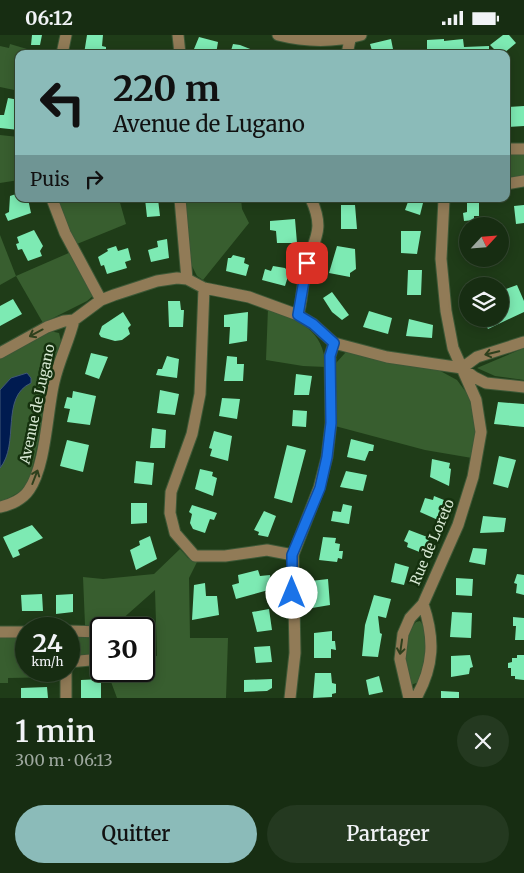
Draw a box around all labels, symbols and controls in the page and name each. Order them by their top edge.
text: 06:12 [25,6,73,30]
text: 220 m [113,67,220,111]
icon: left [30,70,95,135]
text: Avenue de Lugano [113,110,305,138]
icon: right [80,165,108,193]
text: Puis [30,167,70,191]
north arrow [459,217,509,267]
map controls [459,217,509,327]
pin [286,242,328,284]
icon: arrive [293,249,321,277]
button: layers [459,277,509,327]
one-way arrow [29,328,43,338]
street label: Avenue de Lugano [15,342,58,467]
one-way arrow [485,349,501,358]
one-way arrow [31,470,40,485]
street label: Rue de Loreto [406,496,458,588]
position arrow [265,566,317,618]
speed limit sign: 30 [90,617,155,682]
text: 24 [32,627,63,659]
one-way arrow [396,638,406,654]
text: km/h [32,654,63,669]
text: 1 min [15,712,96,750]
button: close [457,715,509,767]
text: 300 m · 06:13 [15,750,113,770]
button: Quitter [15,805,257,863]
button: Partager [267,805,509,863]

